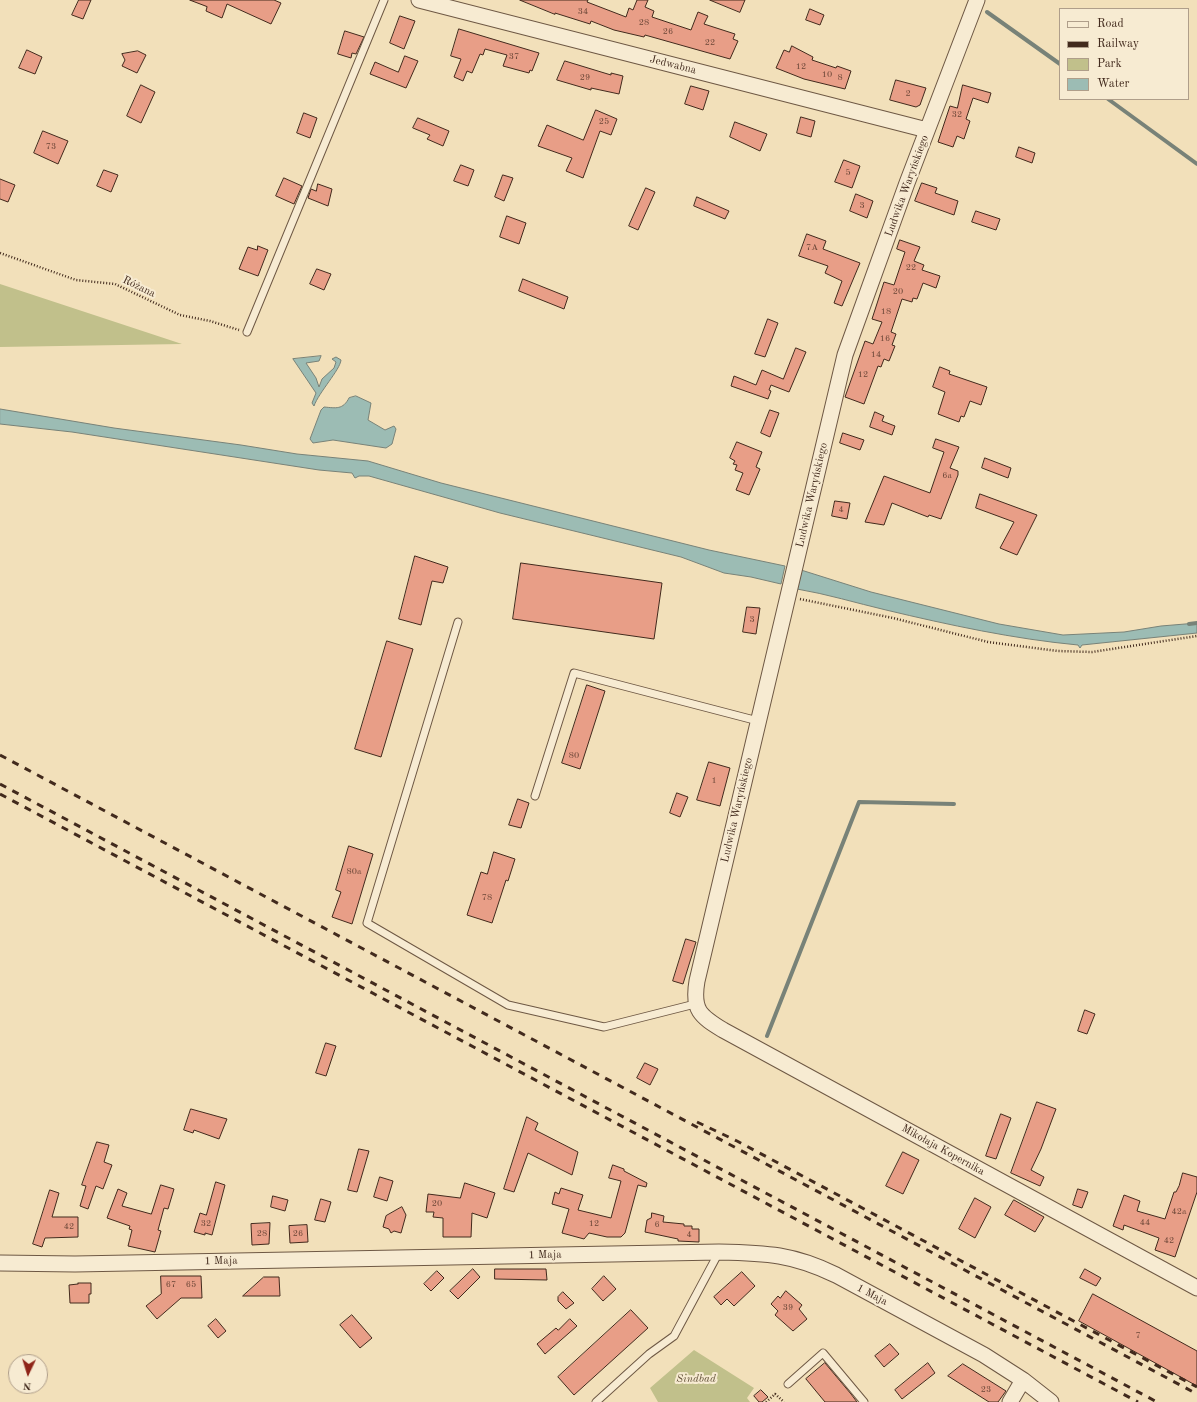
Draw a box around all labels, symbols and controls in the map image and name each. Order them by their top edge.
house number: 34 [578,7,588,17]
legend [1059,8,1189,100]
house number: 28 [639,18,649,28]
text: Road [1097,18,1124,30]
house number: 26 [663,27,673,37]
house number: 22 [705,38,715,48]
text: Railway [1097,38,1139,50]
house number: 37 [509,52,519,62]
street label: Jedwabna [648,53,698,77]
text: Park [1097,58,1122,70]
house number: 12 [796,62,806,72]
house number: 10 [822,70,832,80]
house number: 29 [580,73,590,83]
house number: 8 [837,73,843,83]
text: Water [1097,78,1129,90]
house number: 2 [905,89,911,99]
house number: 32 [952,110,962,120]
house number: 25 [599,117,609,127]
street label: Ludwika Waryńskiego [882,133,932,239]
house number: 73 [46,142,56,152]
house number: 5 [845,168,851,178]
house number: 3 [859,201,865,211]
house number: 7A [806,243,818,253]
house number: 22 [906,263,916,273]
street label: Różana [120,273,158,301]
house number: 20 [893,287,903,297]
house number: 18 [881,307,891,317]
house number: 16 [880,334,890,344]
house number: 14 [871,350,881,360]
house number: 12 [858,370,868,380]
street label: Ludwika Waryńskiego [794,441,830,549]
house number: 6a [942,471,952,481]
house number: 4 [838,505,844,515]
house number: 3 [749,615,755,625]
house number: 80 [569,751,579,761]
street label: Ludwika Waryńskiego [719,756,755,864]
house number: 1 [711,776,717,786]
house number: 80a [347,867,361,877]
house number: 78 [482,893,492,903]
street label: Mikołaja Kopernika [899,1122,987,1178]
house number: 20 [432,1199,442,1209]
house number: 42a [1172,1207,1186,1217]
house number: 44 [1140,1218,1150,1228]
house number: 32 [201,1219,211,1229]
house number: 12 [589,1219,599,1229]
house number: 6 [654,1220,660,1230]
house number: 42 [64,1222,74,1232]
house number: 28 [257,1229,267,1239]
house number: 26 [293,1229,303,1239]
house number: 4 [686,1230,692,1240]
house number: 42 [1164,1236,1174,1246]
street label: 1 Maja [528,1248,562,1262]
street label: 1 Maja [204,1254,238,1268]
house number: 67 [166,1280,176,1290]
house number: 65 [186,1280,196,1290]
street label: 1 Maja [854,1281,890,1309]
house number: 39 [783,1303,793,1313]
house number: 7 [1135,1331,1141,1341]
north arrow [8,1354,48,1394]
park label: Sindbad [676,1372,716,1386]
text: N [23,1380,32,1391]
house number: 23 [981,1385,991,1395]

